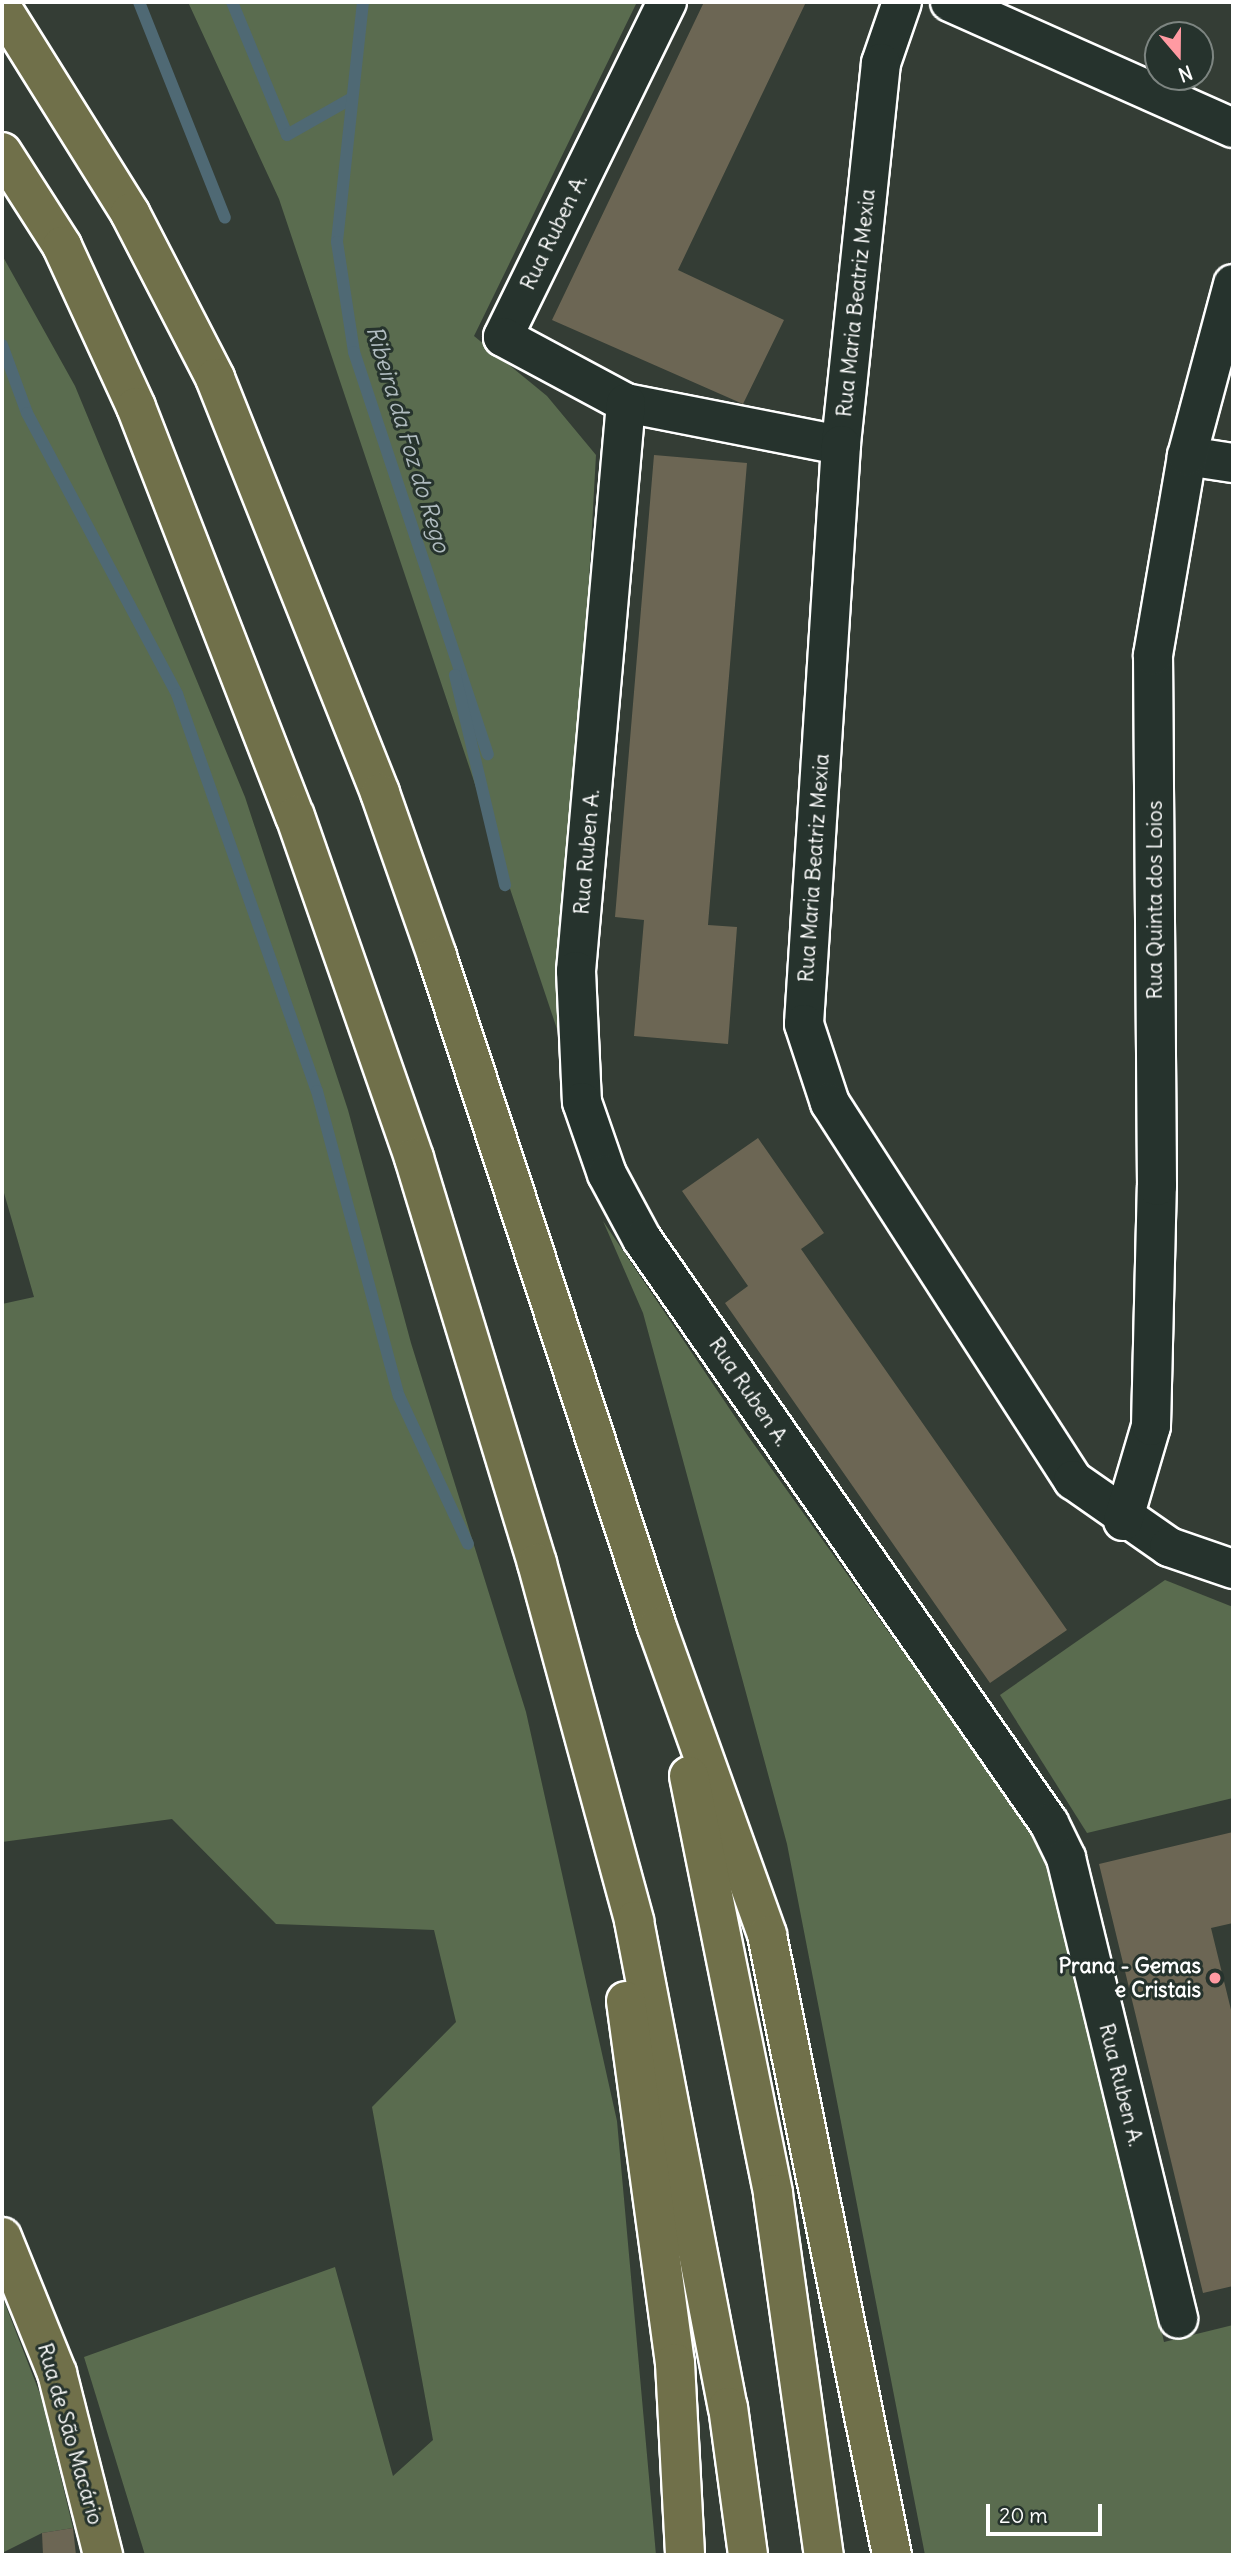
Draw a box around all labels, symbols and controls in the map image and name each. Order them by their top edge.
north arrow [1144,21,1214,91]
text: N [1175,60,1196,87]
street label: Rua Ruben A. [515,170,593,294]
street label: Rua Maria Beatriz Mexia [831,188,881,418]
water label: Ribeira da Foz do Rego [360,322,456,556]
street label: Rua Maria Beatriz Mexia [793,753,835,983]
street label: Rua Ruben A. [569,788,605,916]
street label: Rua Quinta dos Loios [1142,801,1168,999]
street label: Rua Ruben A. [703,1333,795,1451]
place label: Prana - Gemas e Cristais [1058,1953,1201,2003]
marker: Prana - Gemas e Cristais [1207,1970,1223,1986]
street label: Rua Ruben A. [1094,2021,1148,2149]
street label: Rua de São Macário [32,2340,108,2528]
scale bar [990,2490,1106,2534]
text: 20 m [999,2502,1048,2529]

